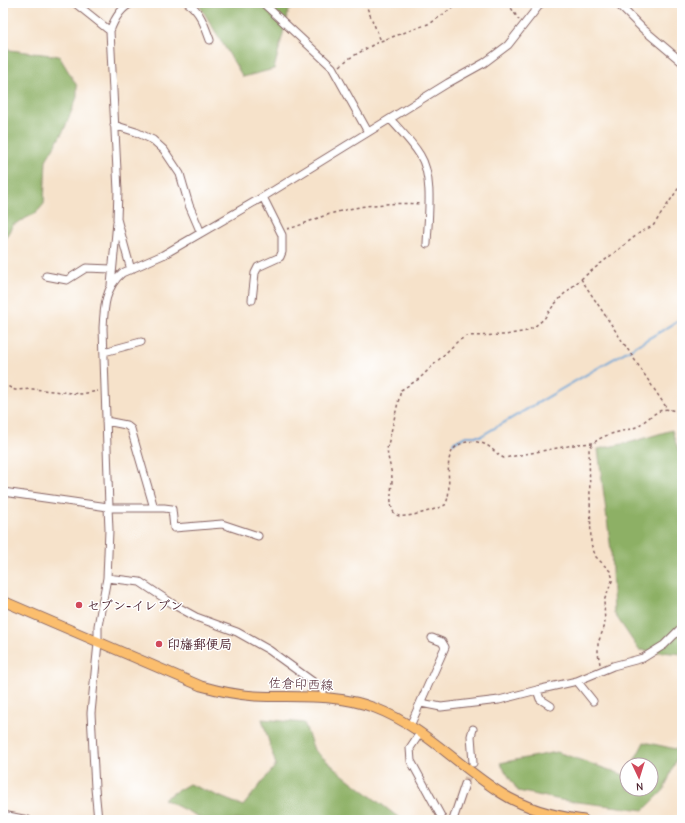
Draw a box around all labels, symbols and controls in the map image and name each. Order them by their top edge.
place label: セブン-イレブン [87,598,183,613]
marker: セブン-イレブン [74,600,84,610]
place label: 印旛郵便局 [167,637,232,652]
marker: 印旛郵便局 [154,639,164,649]
street label: 佐倉印西線 [268,675,335,693]
north arrow [619,757,659,797]
text: N [636,780,644,793]

